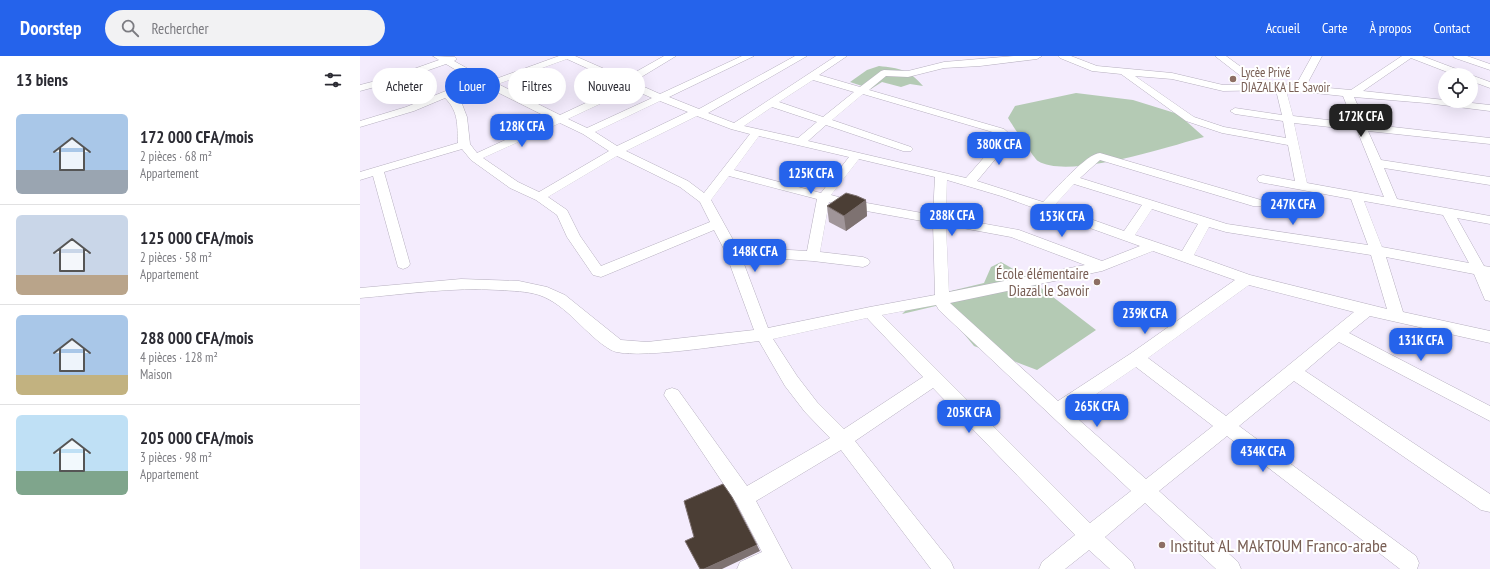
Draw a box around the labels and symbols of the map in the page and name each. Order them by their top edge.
place label: Lycèe Privé DIAZALKA LE Savoir [1241,64,1330,96]
marker: Lycèe Privé DIAZALKA LE Savoir [1228,74,1238,84]
pin: 172K CFA [1320,104,1402,138]
pin: 128K CFA [481,114,563,148]
pin: 380K CFA [958,132,1040,166]
pin: 125K CFA [770,161,852,195]
pin: 247K CFA [1252,192,1334,226]
pin: 288K CFA [911,203,993,237]
pin: 153K CFA [1021,204,1103,238]
pin: 148K CFA [714,239,796,273]
place label: École élémentaire Diazal le Savoir [996,264,1090,300]
marker: École élémentaire Diazal le Savoir [1092,277,1102,287]
pin: 239K CFA [1104,301,1186,335]
pin: 131K CFA [1380,328,1462,362]
pin: 265K CFA [1056,394,1138,428]
pin: 205K CFA [928,400,1010,434]
pin: 434K CFA [1222,439,1304,473]
place label: Institut AL MAkTOUM Franco-arabe [1170,534,1387,557]
marker: Institut AL MAkTOUM Franco-arabe [1157,540,1167,550]

